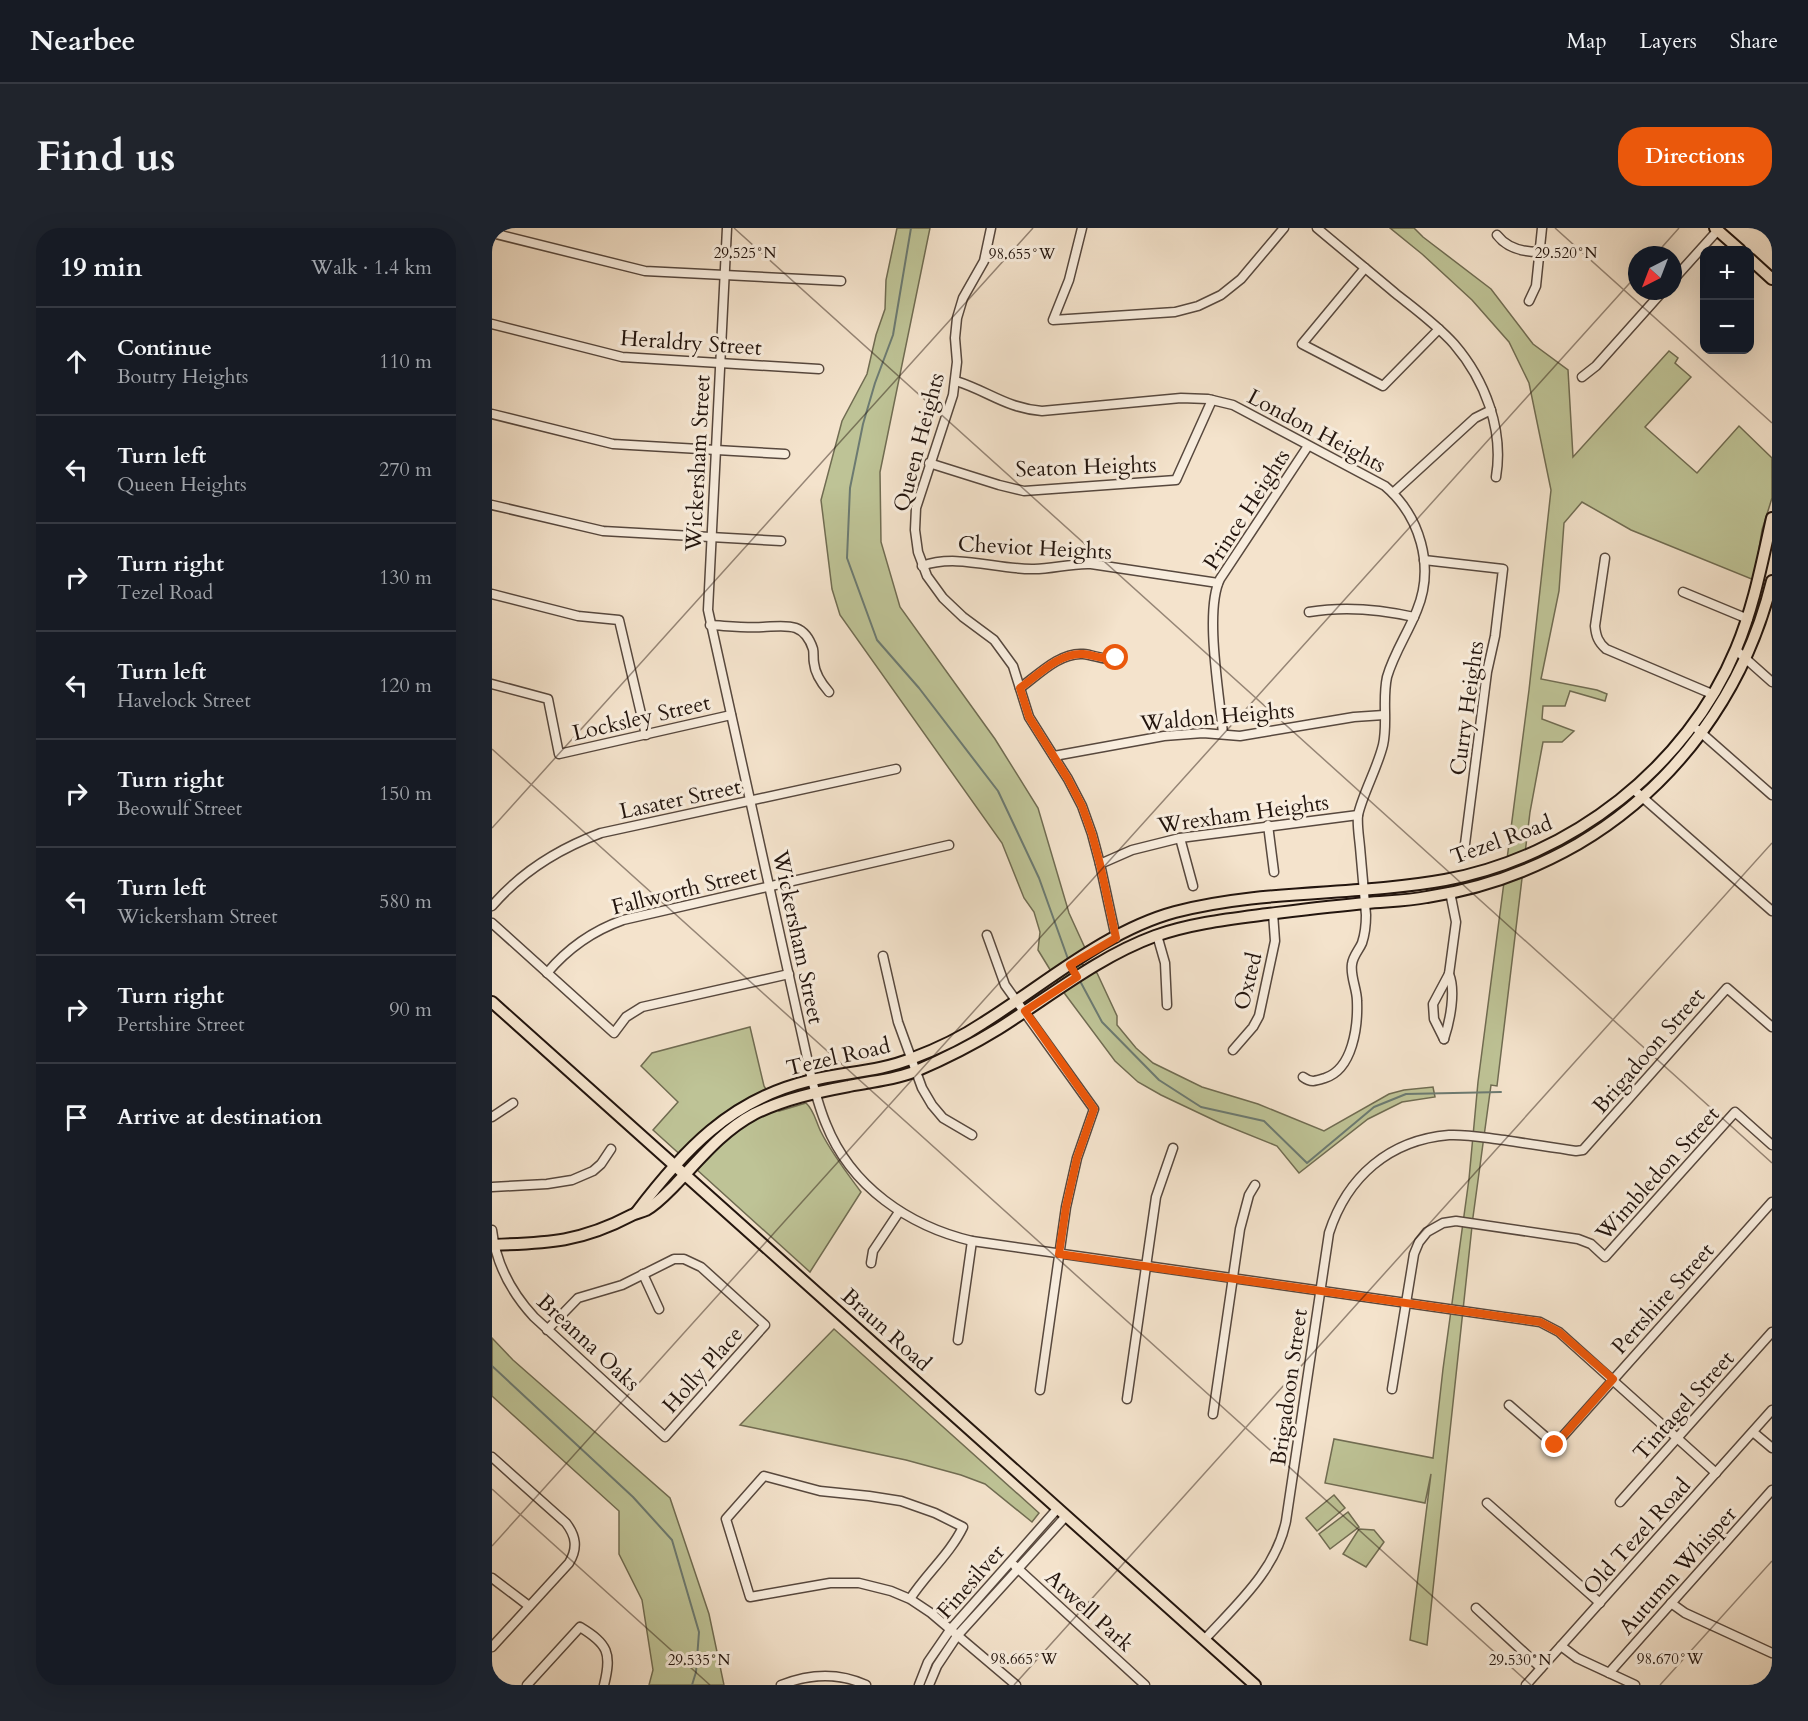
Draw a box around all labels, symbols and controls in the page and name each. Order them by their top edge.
text: Nearbee [30,22,135,60]
text: Map [1567,27,1607,56]
text: Layers [1640,27,1697,56]
text: Share [1730,27,1778,56]
button: Directions [1618,127,1772,186]
text: Find us [36,128,176,185]
text: 29.525°N [714,243,777,263]
text: 29.520°N [1535,243,1598,263]
text: 98.655°W [989,244,1056,264]
north arrow [1628,246,1682,300]
map controls [1700,246,1754,354]
button: + [1700,246,1754,300]
text: 19 min [60,250,143,285]
text: Walk · 1.4 km [311,254,432,281]
button: − [1700,300,1754,354]
street label: Heraldry Street [619,323,763,363]
text: Continue [117,333,212,363]
icon: ahead [60,345,93,378]
text: 110 m [379,348,432,375]
text: Boutry Heights [117,363,249,390]
street label: Queen Heights [886,369,952,515]
street label: Wickersham Street [678,374,718,553]
street label: London Heights [1242,382,1391,480]
text: Turn left [117,441,206,471]
street label: Prince Heights [1196,443,1297,576]
street label: Seaton Heights [1015,450,1157,484]
icon: left [60,453,93,486]
text: 270 m [379,456,432,483]
text: Queen Heights [117,471,247,498]
street label: Cheviot Heights [957,529,1113,567]
text: Turn right [117,549,224,579]
icon: right [60,561,93,594]
text: 130 m [379,564,432,591]
text: Tezel Road [117,579,213,606]
street label: Curry Heights [1443,639,1491,777]
route start [1102,644,1128,670]
text: Turn left [117,657,206,687]
icon: left [60,669,93,702]
text: 120 m [379,672,432,699]
text: Havelock Street [117,687,251,714]
street label: Locksley Street [569,688,713,748]
street label: Waldon Heights [1138,695,1295,739]
text: Turn right [117,765,224,795]
street label: Lasater Street [617,771,744,826]
icon: right [60,777,93,810]
text: 150 m [379,780,432,807]
street label: Wrexham Heights [1155,787,1331,841]
text: Beowulf Street [117,795,242,822]
street label: Tezel Road [1446,808,1556,872]
street label: Wickersham Street [765,847,831,1027]
street label: Fallworth Street [608,857,760,923]
text: Turn left [117,873,206,903]
icon: left [60,885,93,918]
text: 580 m [379,888,432,915]
text: Wickersham Street [117,903,278,930]
street label: Oxted [1226,949,1270,1013]
text: Turn right [117,981,224,1011]
street label: Brigadoon Street [1586,981,1712,1120]
icon: right [60,993,93,1026]
text: 90 m [389,996,432,1023]
text: Pertshire Street [117,1011,245,1038]
street label: Tezel Road [783,1030,893,1083]
street label: Wimbledon Street [1589,1100,1726,1248]
icon: arrive [60,1101,93,1134]
text: Arrive at destination [117,1102,322,1132]
street label: Pertshire Street [1605,1236,1721,1361]
street label: Braun Road [835,1281,938,1378]
street label: Breanna Oaks [530,1287,646,1398]
street label: Brigadoon Street [1263,1307,1315,1467]
street label: Holly Place [656,1320,750,1420]
street label: Tintagel Street [1626,1344,1741,1467]
route end [1541,1431,1567,1457]
street label: Old Tezel Road [1576,1471,1698,1602]
street label: Autumn Whisper [1612,1499,1744,1641]
street label: Finesilver [930,1537,1012,1625]
street label: Atwell Park [1039,1563,1140,1659]
text: 98.665°W [991,1649,1058,1669]
text: 98.670°W [1637,1649,1704,1669]
text: 29.535°N [668,1650,731,1670]
text: 29.530°N [1489,1650,1552,1670]

